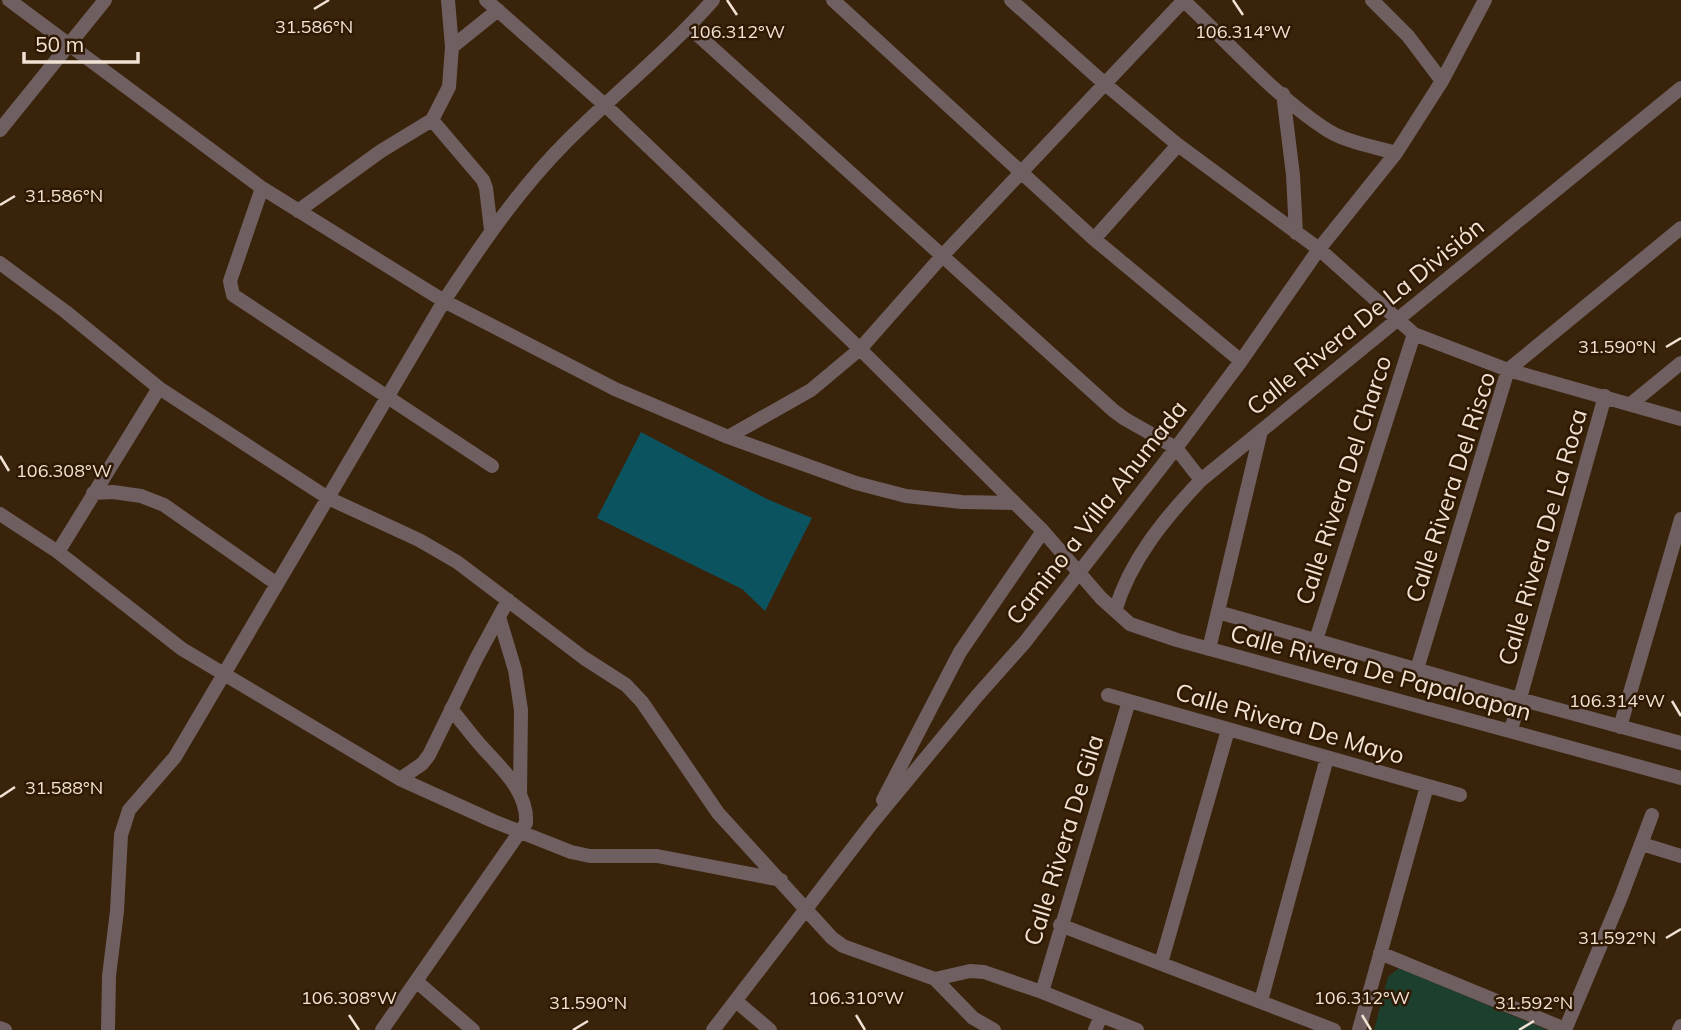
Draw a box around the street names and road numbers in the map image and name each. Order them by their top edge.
street label: Calle Rivera De La División [1240,211,1490,421]
street label: Calle Rivera Del Charco [1289,352,1397,608]
street label: Calle Rivera Del Risco [1399,368,1501,606]
street label: Camino a Villa Ahumada [999,394,1193,630]
street label: Calle Rivera De La Roca [1491,405,1593,669]
street label: Calle Rivera De Papaloapan [1227,617,1535,727]
street label: Calle Rivera De Mayo [1172,676,1408,770]
street label: Calle Rivera De Gila [1017,731,1109,949]

